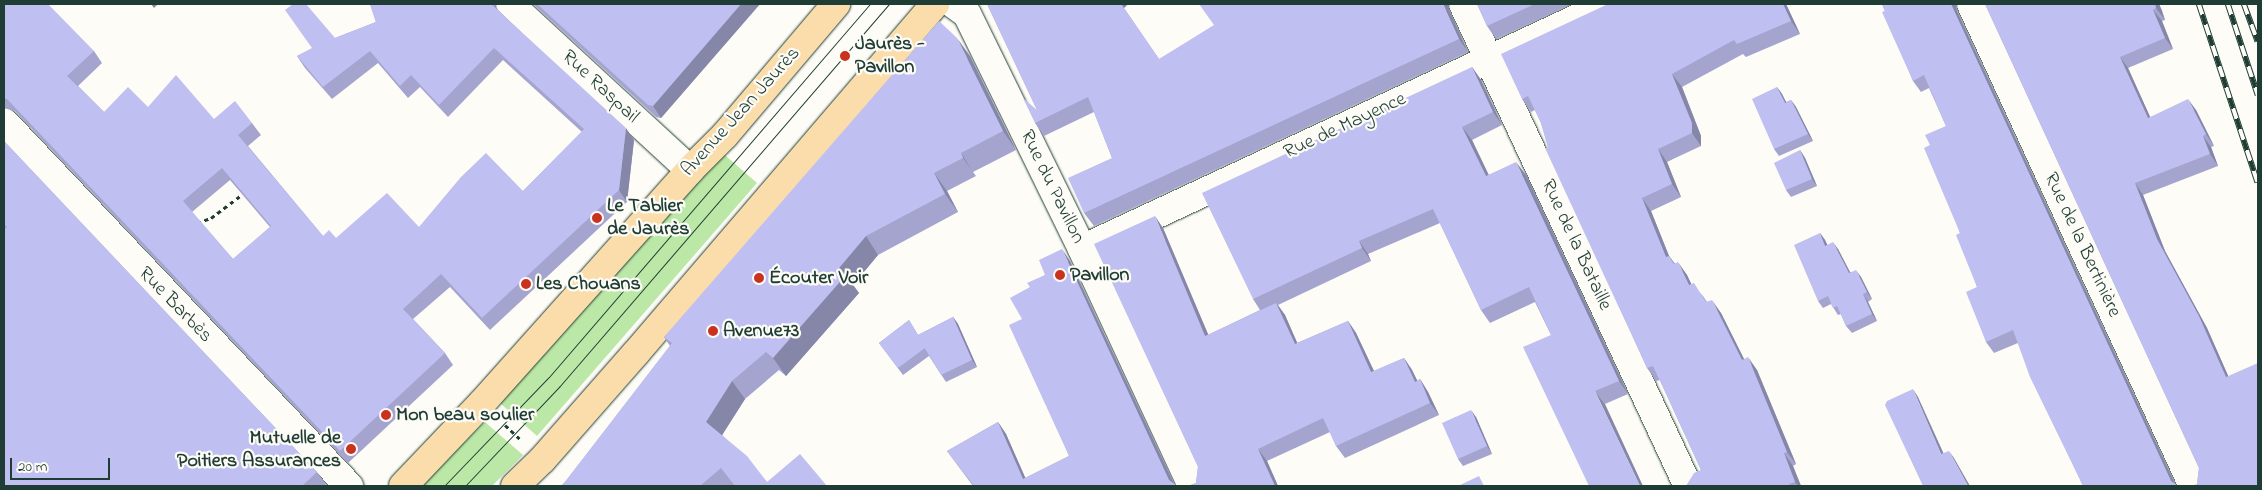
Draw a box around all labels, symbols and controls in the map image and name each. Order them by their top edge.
place label: Jaurès - Pavillon [855,32,925,79]
street label: Avenue Jean Jaurès [676,42,806,182]
street label: Rue Raspail [556,45,644,129]
marker: Jaurès - Pavillon [839,50,851,62]
street label: Rue de Mayence [1280,87,1410,165]
street label: Rue du Pavillon [1014,126,1090,248]
street label: Rue de la Bertinière [2038,169,2126,321]
street label: Rue de la Bataille [1535,176,1617,314]
place label: Le Tablier de Jaurès [607,195,689,242]
marker: Le Tablier de Jaurès [591,212,603,224]
street label: Rue Barbès [133,262,217,348]
place label: Pavillon [1070,263,1129,287]
place label: Écouter Voir [769,266,868,290]
marker: Pavillon [1054,269,1066,281]
place label: Les Chouans [536,272,641,296]
marker: Écouter Voir [753,272,765,284]
marker: Les Chouans [520,278,532,290]
place label: Avenue73 [723,319,799,343]
marker: Avenue73 [707,325,719,337]
place label: Mon beau soulier [396,403,534,427]
marker: Mon beau soulier [380,409,392,421]
place label: Mutuelle de Poitiers Assurances [177,426,341,473]
marker: Mutuelle de Poitiers Assurances [345,443,357,455]
scale bar [12,448,112,480]
text: 20 m [18,456,47,478]

